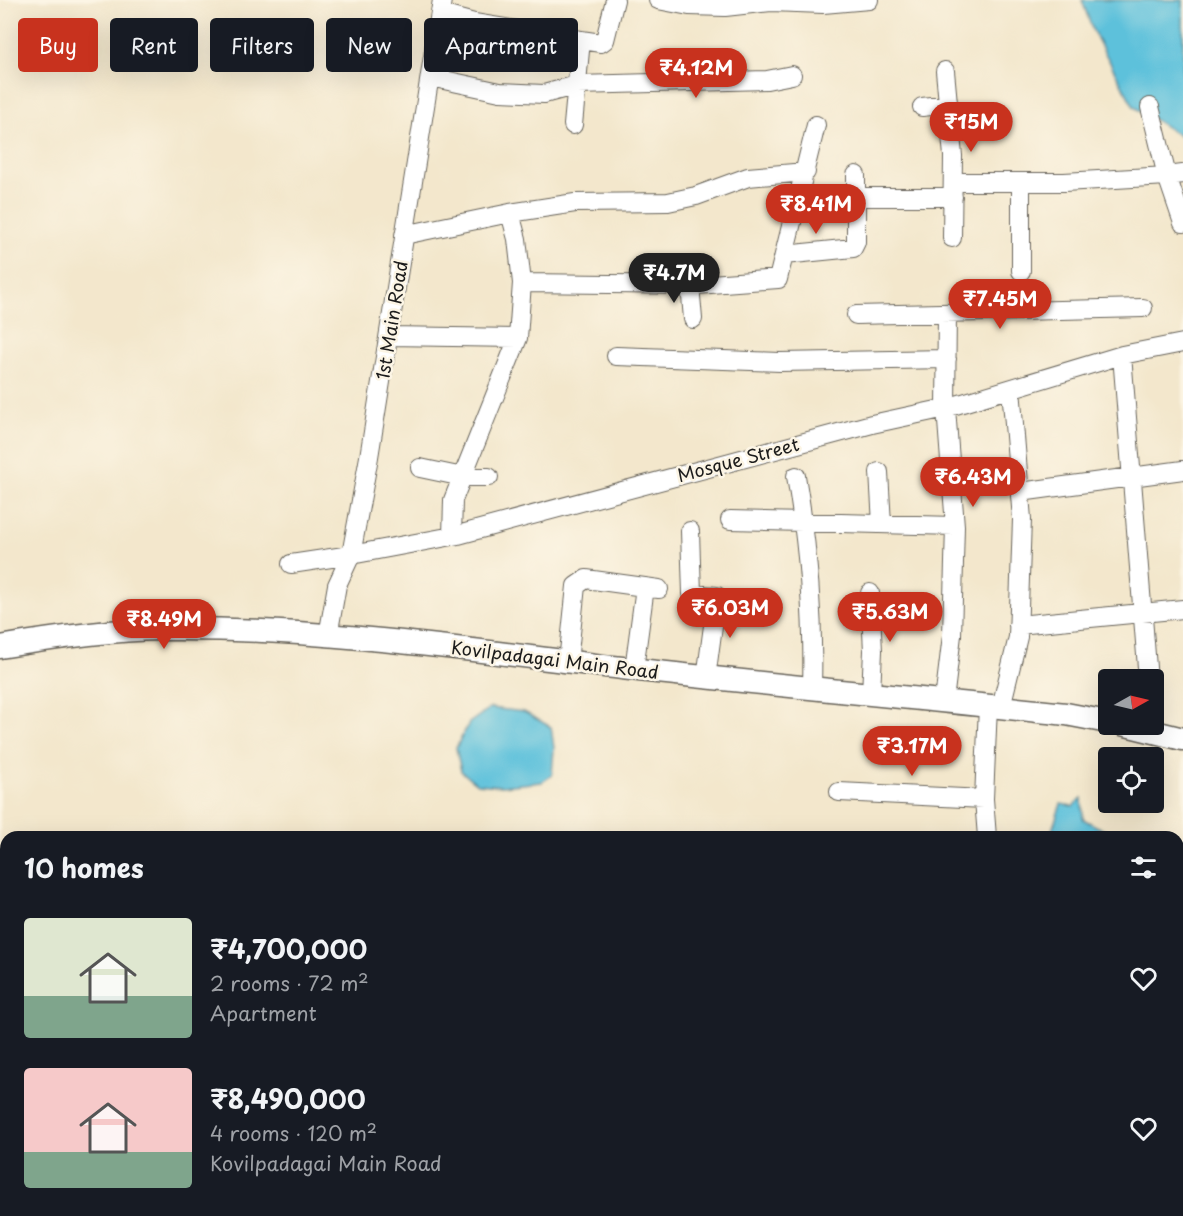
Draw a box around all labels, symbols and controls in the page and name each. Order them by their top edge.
chip: Buy [18,18,98,72]
chip: Rent [110,18,198,72]
chip: Filters [210,18,314,72]
chip: New [326,18,412,72]
chip: Apartment [424,18,578,72]
pin: ₹4.12M [647,48,745,99]
text: ₹4.12M [659,52,733,82]
pin: ₹15M [935,102,1007,153]
text: ₹15M [944,106,998,136]
pin: ₹8.41M [767,184,865,235]
text: ₹8.41M [780,188,852,218]
pin: ₹4.7M [632,253,716,304]
text: ₹4.7M [643,257,705,287]
street label: 1st Main Road [368,259,414,381]
pin: ₹7.45M [951,279,1049,330]
text: ₹7.45M [962,283,1038,313]
street label: Mosque Street [674,430,802,488]
pin: ₹6.43M [924,457,1022,508]
text: ₹6.43M [934,461,1012,491]
pin: ₹6.03M [681,588,779,639]
text: ₹6.03M [691,592,769,622]
pin: ₹5.63M [841,592,939,643]
text: ₹5.63M [852,596,928,626]
pin: ₹8.49M [115,599,213,650]
text: ₹8.49M [126,603,202,633]
street label: Kovilpadagai Main Road [450,633,660,685]
north arrow [1098,669,1164,735]
map controls [1098,669,1164,813]
pin: ₹3.17M [863,726,961,777]
text: ₹3.17M [877,730,947,760]
button: locate [1098,747,1164,813]
text: 10 homes [24,848,144,887]
icon: filters [1127,851,1160,884]
text: ₹4,700,000 [210,929,367,968]
icon: home [72,942,144,1014]
icon: heart [1127,962,1160,995]
text: 2 rooms · 72 m² [210,968,369,998]
text: Apartment [210,998,317,1028]
text: ₹8,490,000 [210,1079,366,1118]
icon: home [72,1092,144,1164]
icon: heart [1127,1112,1160,1145]
text: 4 rooms · 120 m² [210,1118,377,1148]
text: Kovilpadagai Main Road [210,1148,442,1178]

